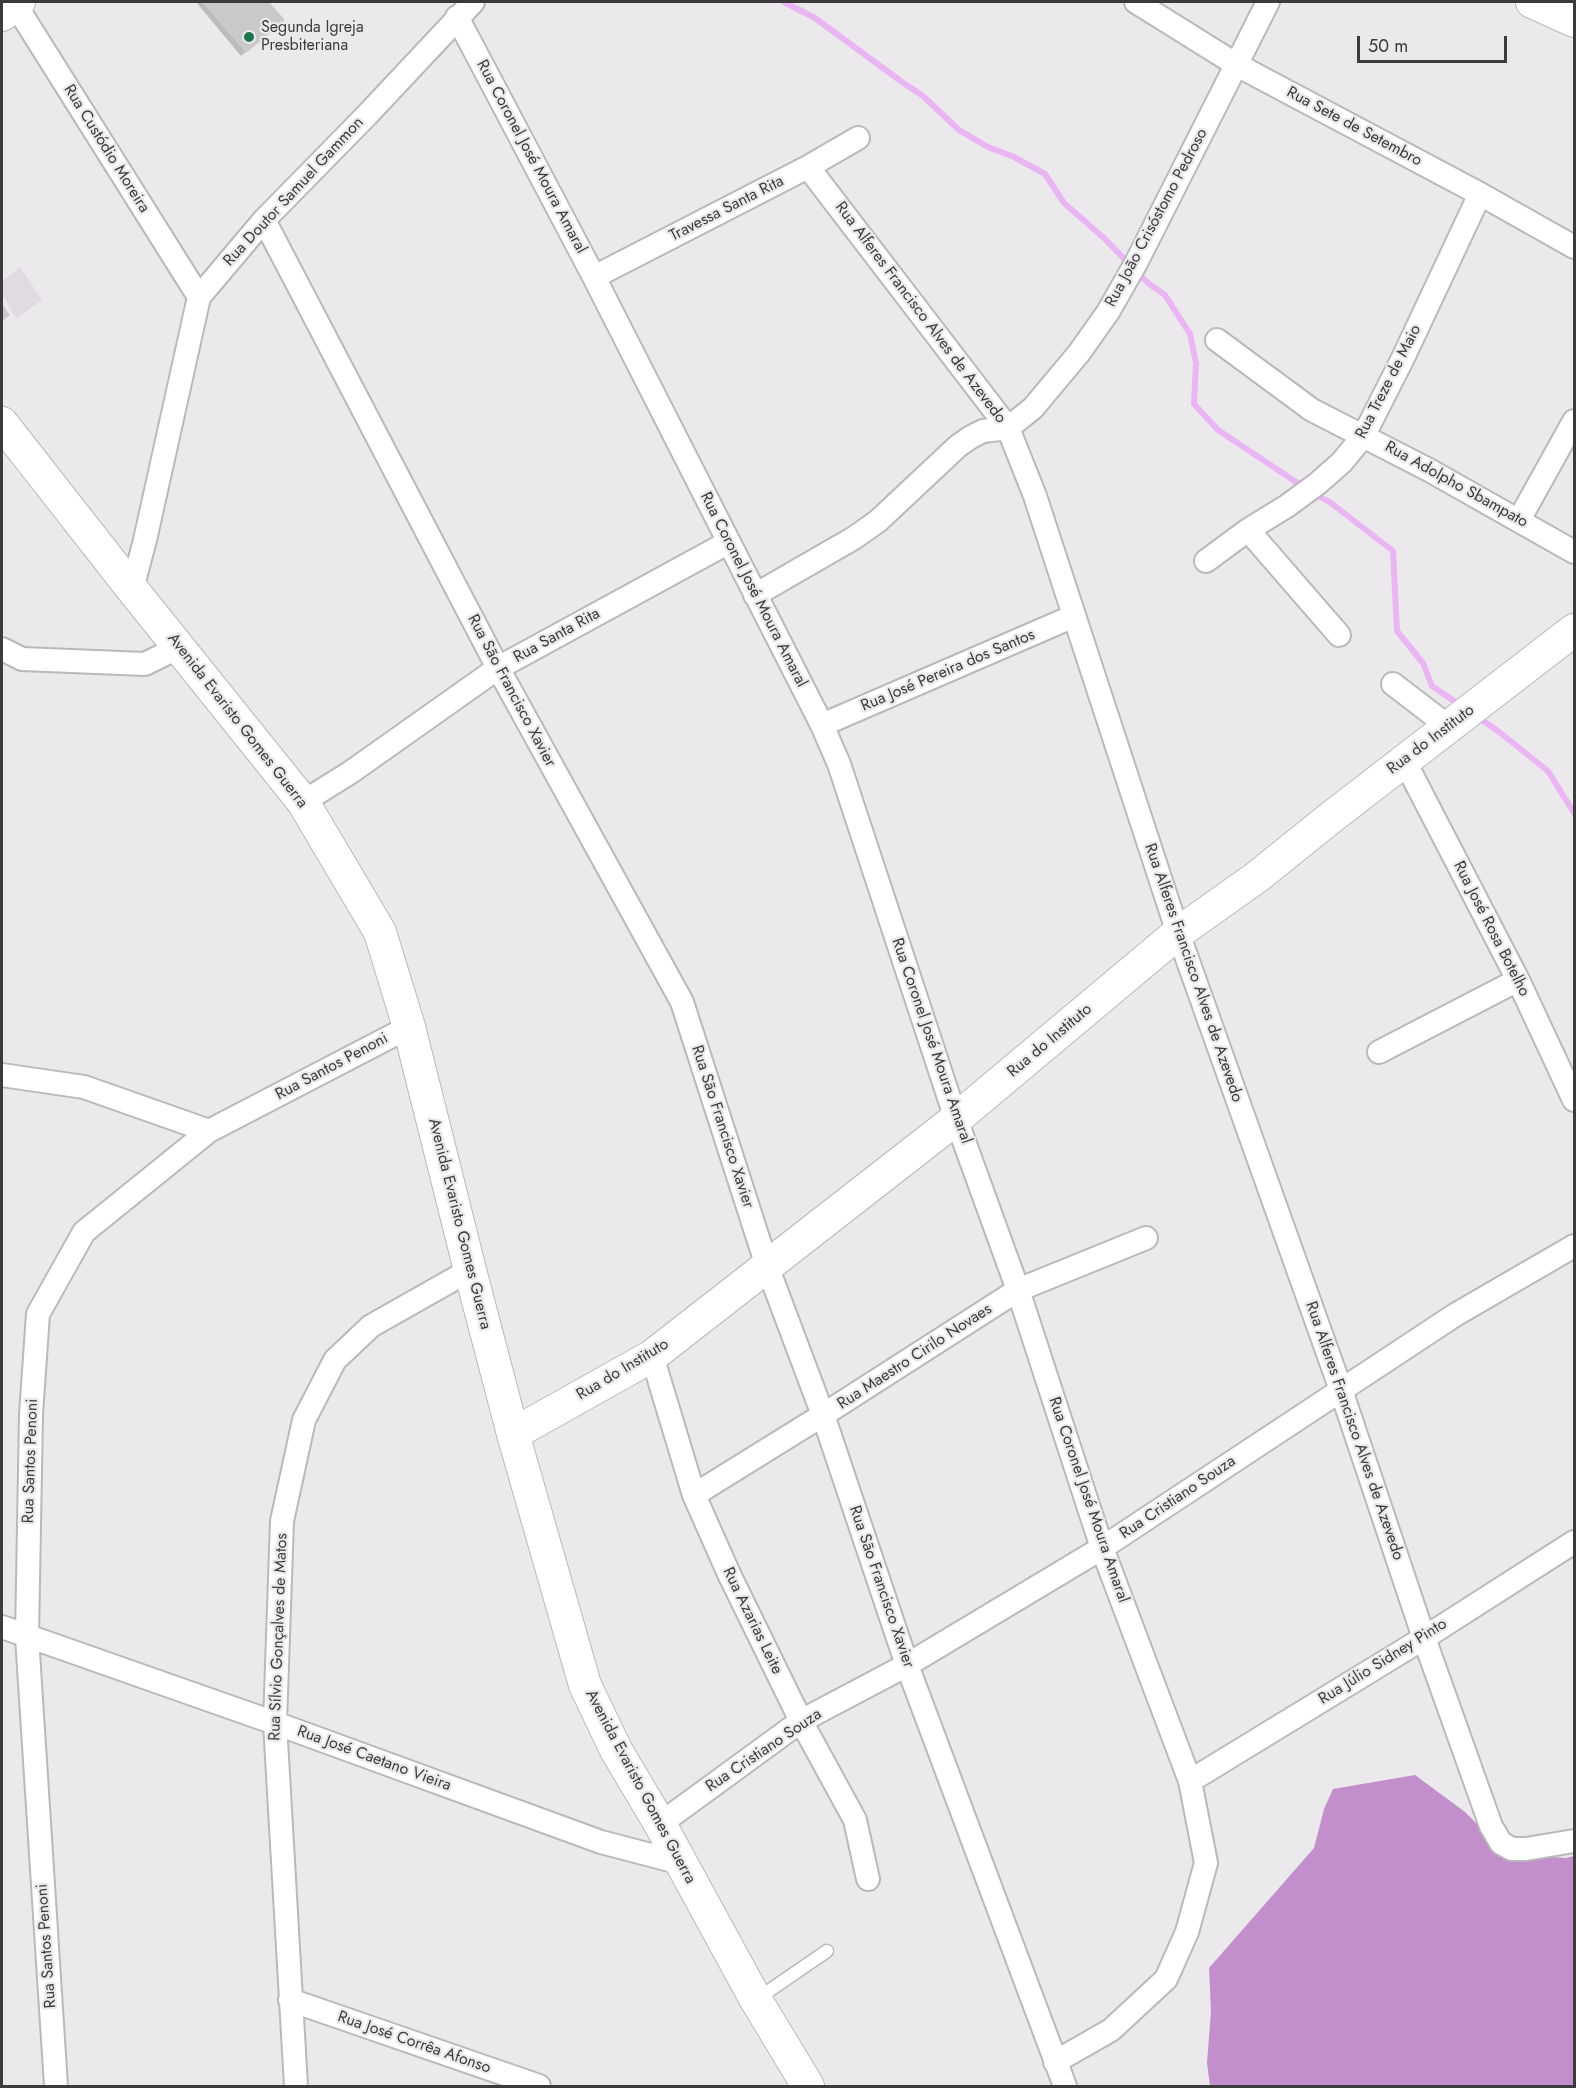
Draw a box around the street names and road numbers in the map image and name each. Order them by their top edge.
street label: Rua Coronel José Moura Amaral [472,57,590,257]
street label: Rua Custódio Moreira [59,81,153,217]
street label: Rua Sete de Setembro [1283,83,1425,171]
street label: Rua Doutor Samuel Gammon [220,113,368,271]
street label: Rua João Crisóstomo Pedroso [1102,125,1212,311]
street label: Travessa Santa Rita [667,172,787,246]
street label: Rua Alferes Francisco Alves de Azevedo [830,198,1010,428]
street label: Rua Treze de Maio [1352,322,1426,442]
street label: Rua Adolpho Sbampato [1381,438,1531,532]
street label: Rua Coronel José Moura Amaral [695,489,811,691]
street label: Rua Santa Rita [510,604,604,668]
street label: Rua São Francisco Xavier [463,611,559,771]
street label: Rua José Pereira dos Santos [858,626,1038,716]
street label: Avenida Evaristo Gomes Guerra [163,630,311,812]
street label: Rua do Instituto [1384,701,1478,779]
street label: Rua Alferes Francisco Alves de Azevedo [1140,841,1246,1105]
street label: Rua José Rosa Botelho [1449,858,1533,1000]
street label: Rua Coronel José Moura Amaral [887,936,975,1146]
street label: Rua do Instituto [1004,1000,1096,1082]
street label: Rua Santos Penoni [272,1029,392,1105]
street label: Rua São Francisco Xavier [687,1043,757,1211]
street label: Avenida Evaristo Gomes Guerra [423,1116,495,1332]
street label: Rua Alferes Francisco Alves de Azevedo [1301,1299,1407,1563]
street label: Rua Maestro Cirilo Novaes [834,1300,996,1414]
street label: Rua do Instituto [573,1335,673,1405]
street label: Rua Coronel José Moura Amaral [1044,1395,1132,1605]
street label: Rua Santos Penoni [19,1398,43,1524]
street label: Rua Cristiano Souza [1116,1452,1240,1544]
street label: Rua São Francisco Xavier [844,1503,918,1671]
street label: Rua Sílvio Gonçalves de Matos [266,1533,292,1741]
street label: Rua Azarias Leite [718,1564,786,1678]
street label: Rua Júlio Sidney Pinto [1315,1615,1451,1709]
street label: Avenida Evaristo Gomes Guerra [581,1687,699,1887]
street label: Rua Cristiano Souza [702,1705,826,1797]
street label: Rua José Caetano Vieira [294,1722,454,1796]
street label: Rua Santos Penoni [33,1883,61,2009]
street label: Rua José Corrêa Afonso [335,2008,493,2078]

